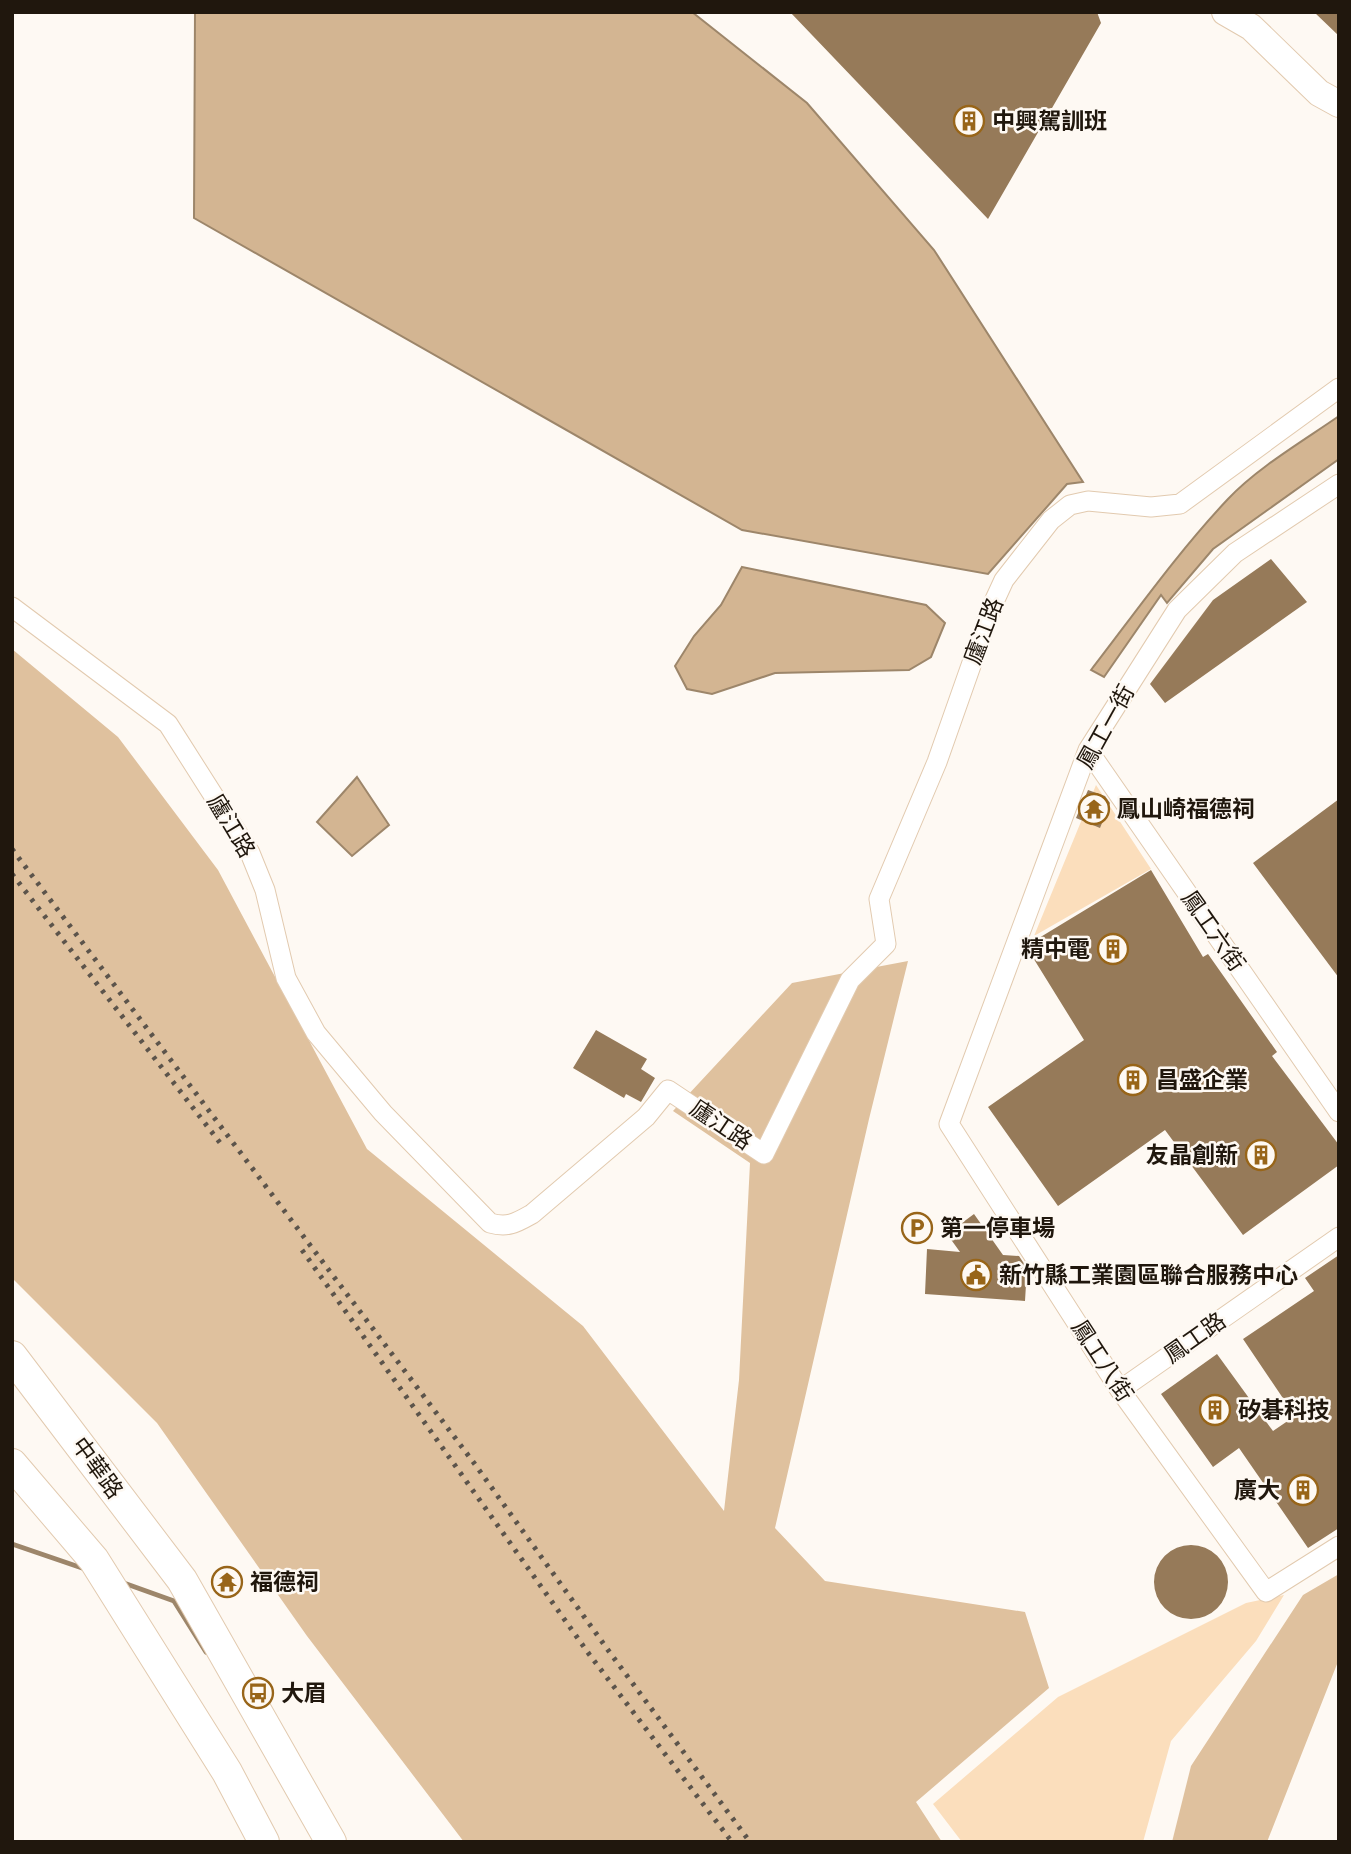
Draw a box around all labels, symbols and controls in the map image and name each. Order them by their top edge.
building icon: 中興駕訓班 [952,104,986,138]
place label: 中興駕訓班 [992,108,1107,135]
street label: 廬江路 [959,594,1009,668]
street label: 鳳工一街 [1072,680,1140,774]
street label: 廬江路 [202,789,260,863]
temple icon: 鳳山崎福德祠 [1077,792,1111,826]
place label: 鳳山崎福德祠 [1117,796,1255,823]
street label: 鳳工六街 [1176,886,1250,976]
building icon: 精中電 [1096,932,1130,966]
place label: 精中電 [1021,936,1090,963]
building icon: 昌盛企業 [1116,1063,1150,1097]
place label: 昌盛企業 [1156,1067,1248,1094]
street label: 廬江路 [685,1095,757,1155]
building icon: 友晶創新 [1244,1138,1278,1172]
place label: 友晶創新 [1146,1142,1238,1169]
parking icon: 第一停車場 [900,1211,934,1245]
place label: 第一停車場 [940,1215,1055,1242]
public building icon: 新竹縣工業園區聯合服務中心 [959,1258,993,1292]
place label: 新竹縣工業園區聯合服務中心 [999,1262,1298,1289]
street label: 鳳工路 [1159,1307,1231,1369]
street label: 鳳工八街 [1066,1315,1138,1407]
building icon: 矽碁科技 [1198,1393,1232,1427]
place label: 矽碁科技 [1238,1397,1330,1424]
street label: 中華路 [66,1432,128,1504]
building icon: 廣大 [1286,1473,1320,1507]
place label: 廣大 [1234,1477,1280,1504]
temple icon: 福德祠 [210,1565,244,1599]
place label: 福德祠 [250,1569,319,1596]
bus stop icon: 大眉 [241,1676,275,1710]
place label: 大眉 [281,1680,327,1707]

